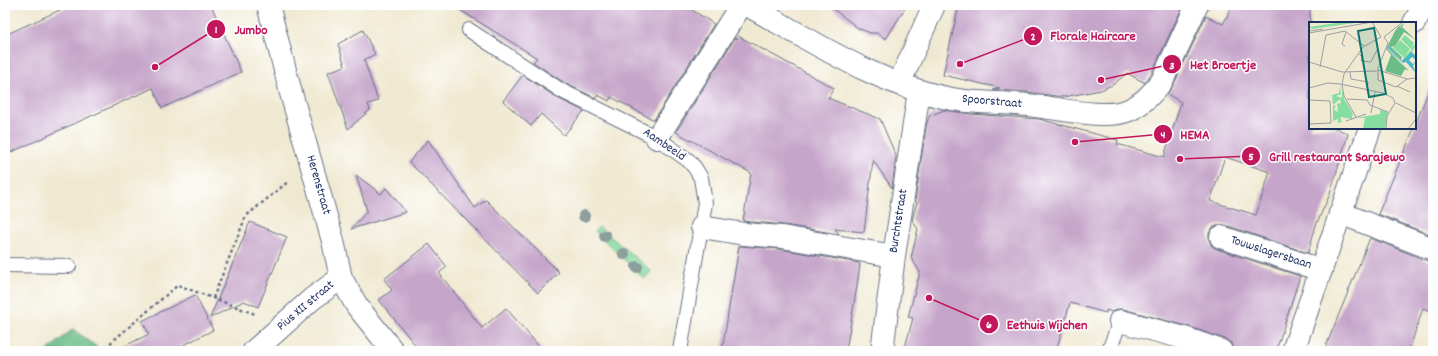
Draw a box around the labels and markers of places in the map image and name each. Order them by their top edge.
callout: Jumbo [206,16,275,42]
callout: Florale Haircare [1023,23,1144,49]
callout: Het Broertje [1162,51,1264,77]
callout: HEMA [1153,121,1218,147]
callout: Grill restaurant Sarajewo [1241,143,1413,169]
callout: Eethuis Wijchen [979,311,1096,337]

